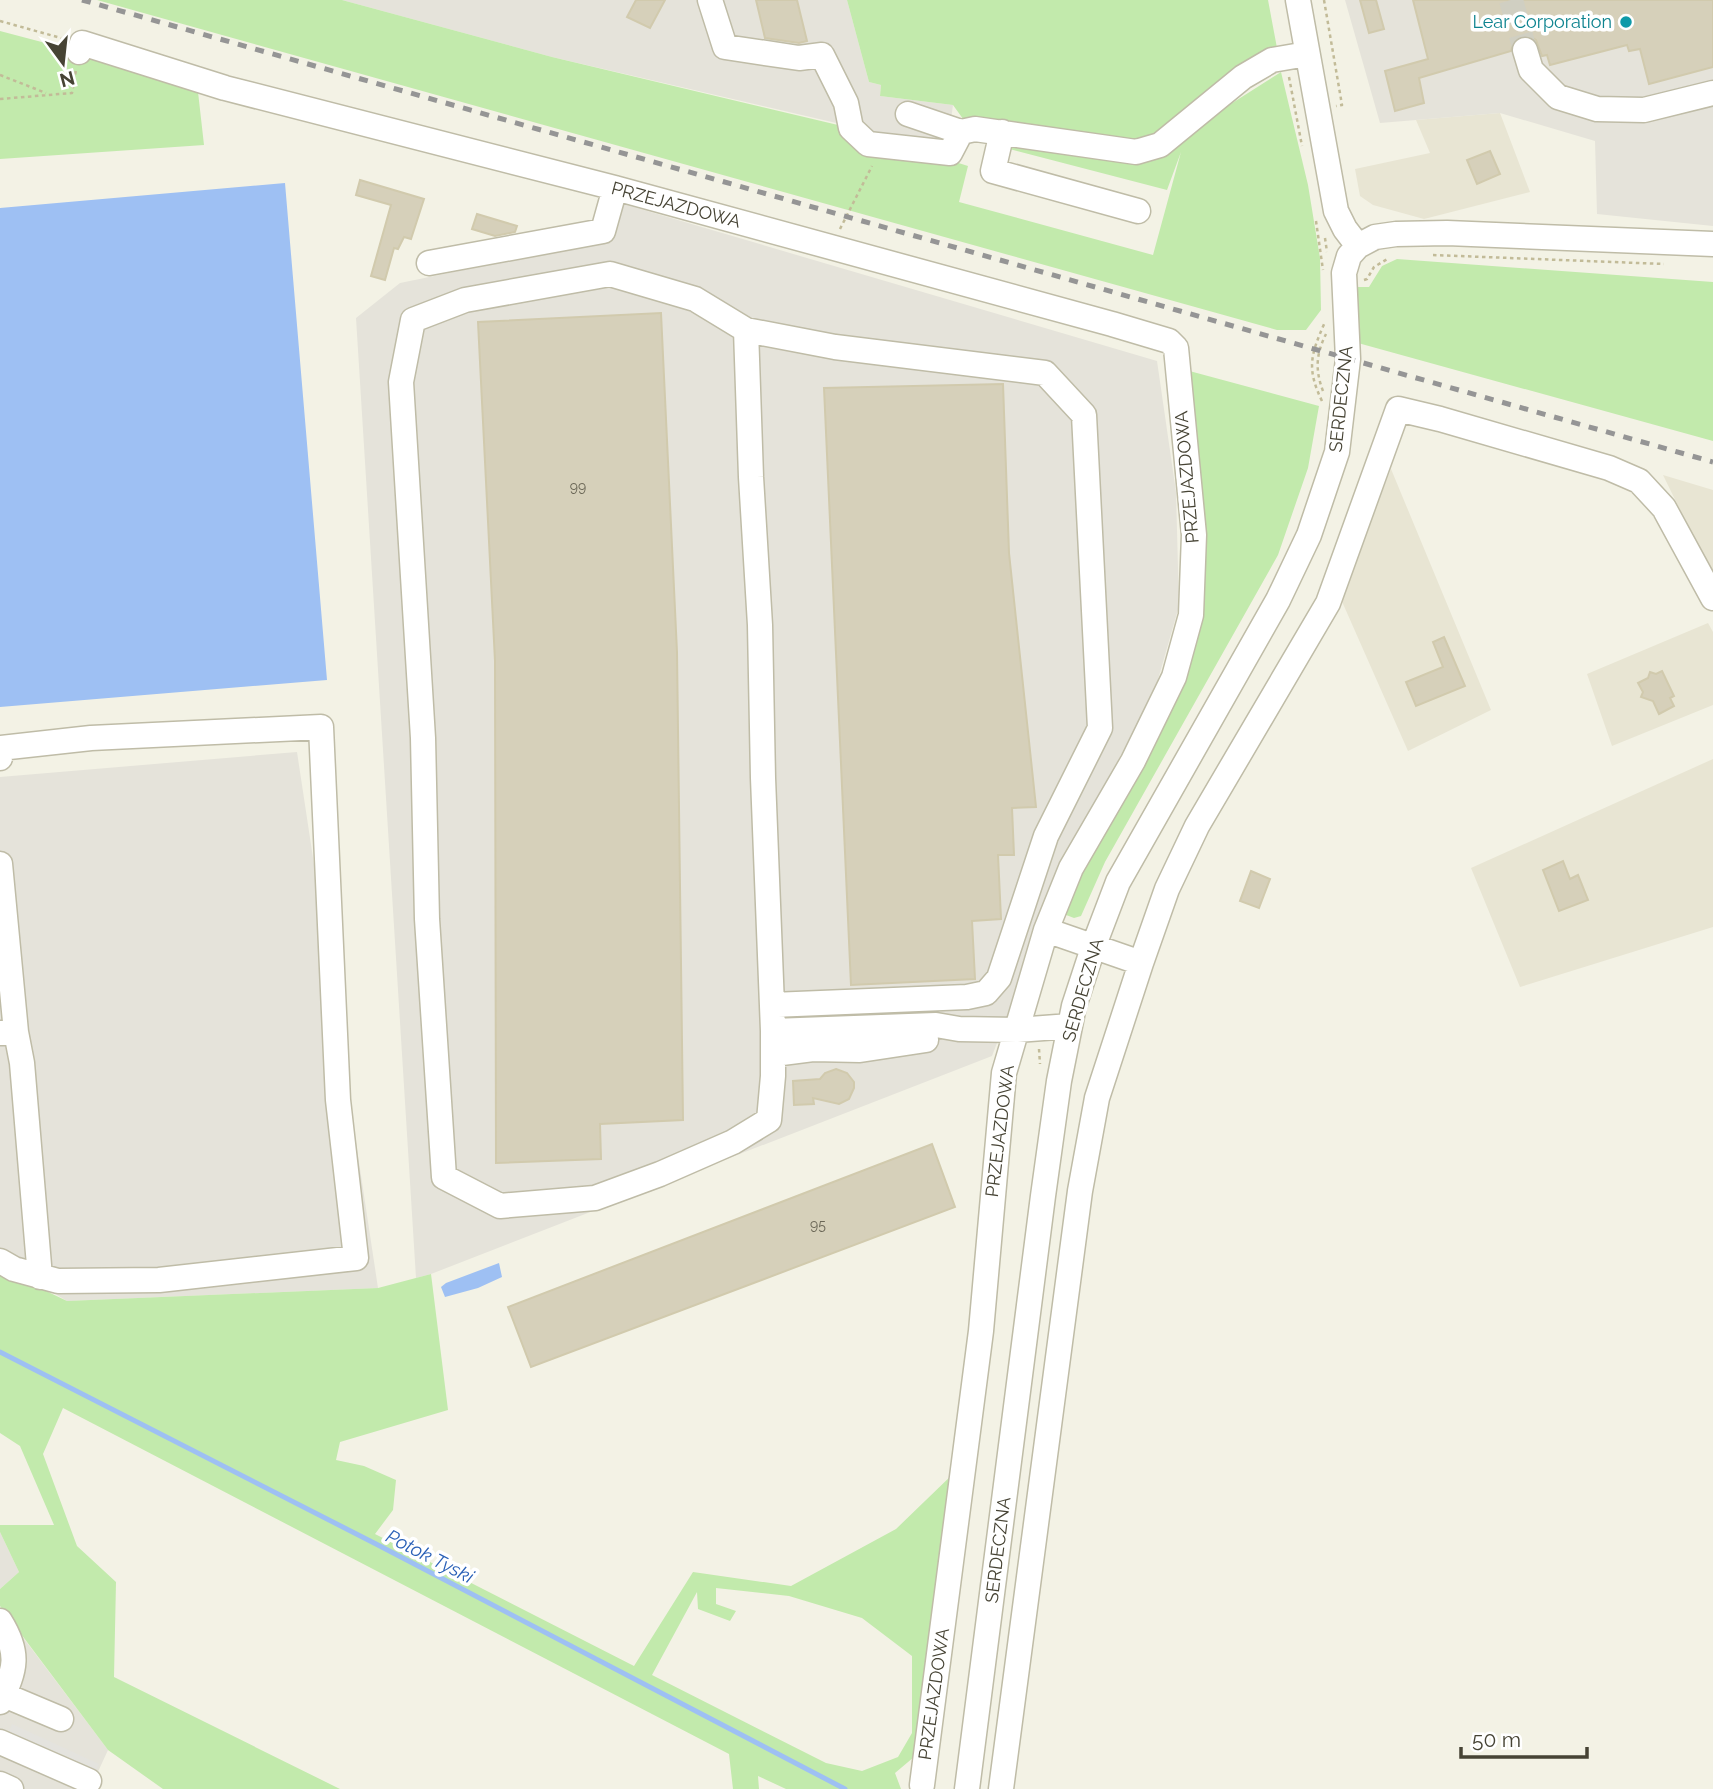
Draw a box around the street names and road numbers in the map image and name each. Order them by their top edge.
street label: PRZEJAZDOWA [609,177,743,232]
street label: SERDECZNA [1324,345,1357,453]
street label: PRZEJAZDOWA [1170,410,1203,544]
street label: SERDECZNA [1058,936,1107,1044]
street label: PRZEJAZDOWA [981,1064,1018,1198]
street label: SERDECZNA [981,1496,1014,1604]
street label: PRZEJAZDOWA [914,1627,953,1761]

